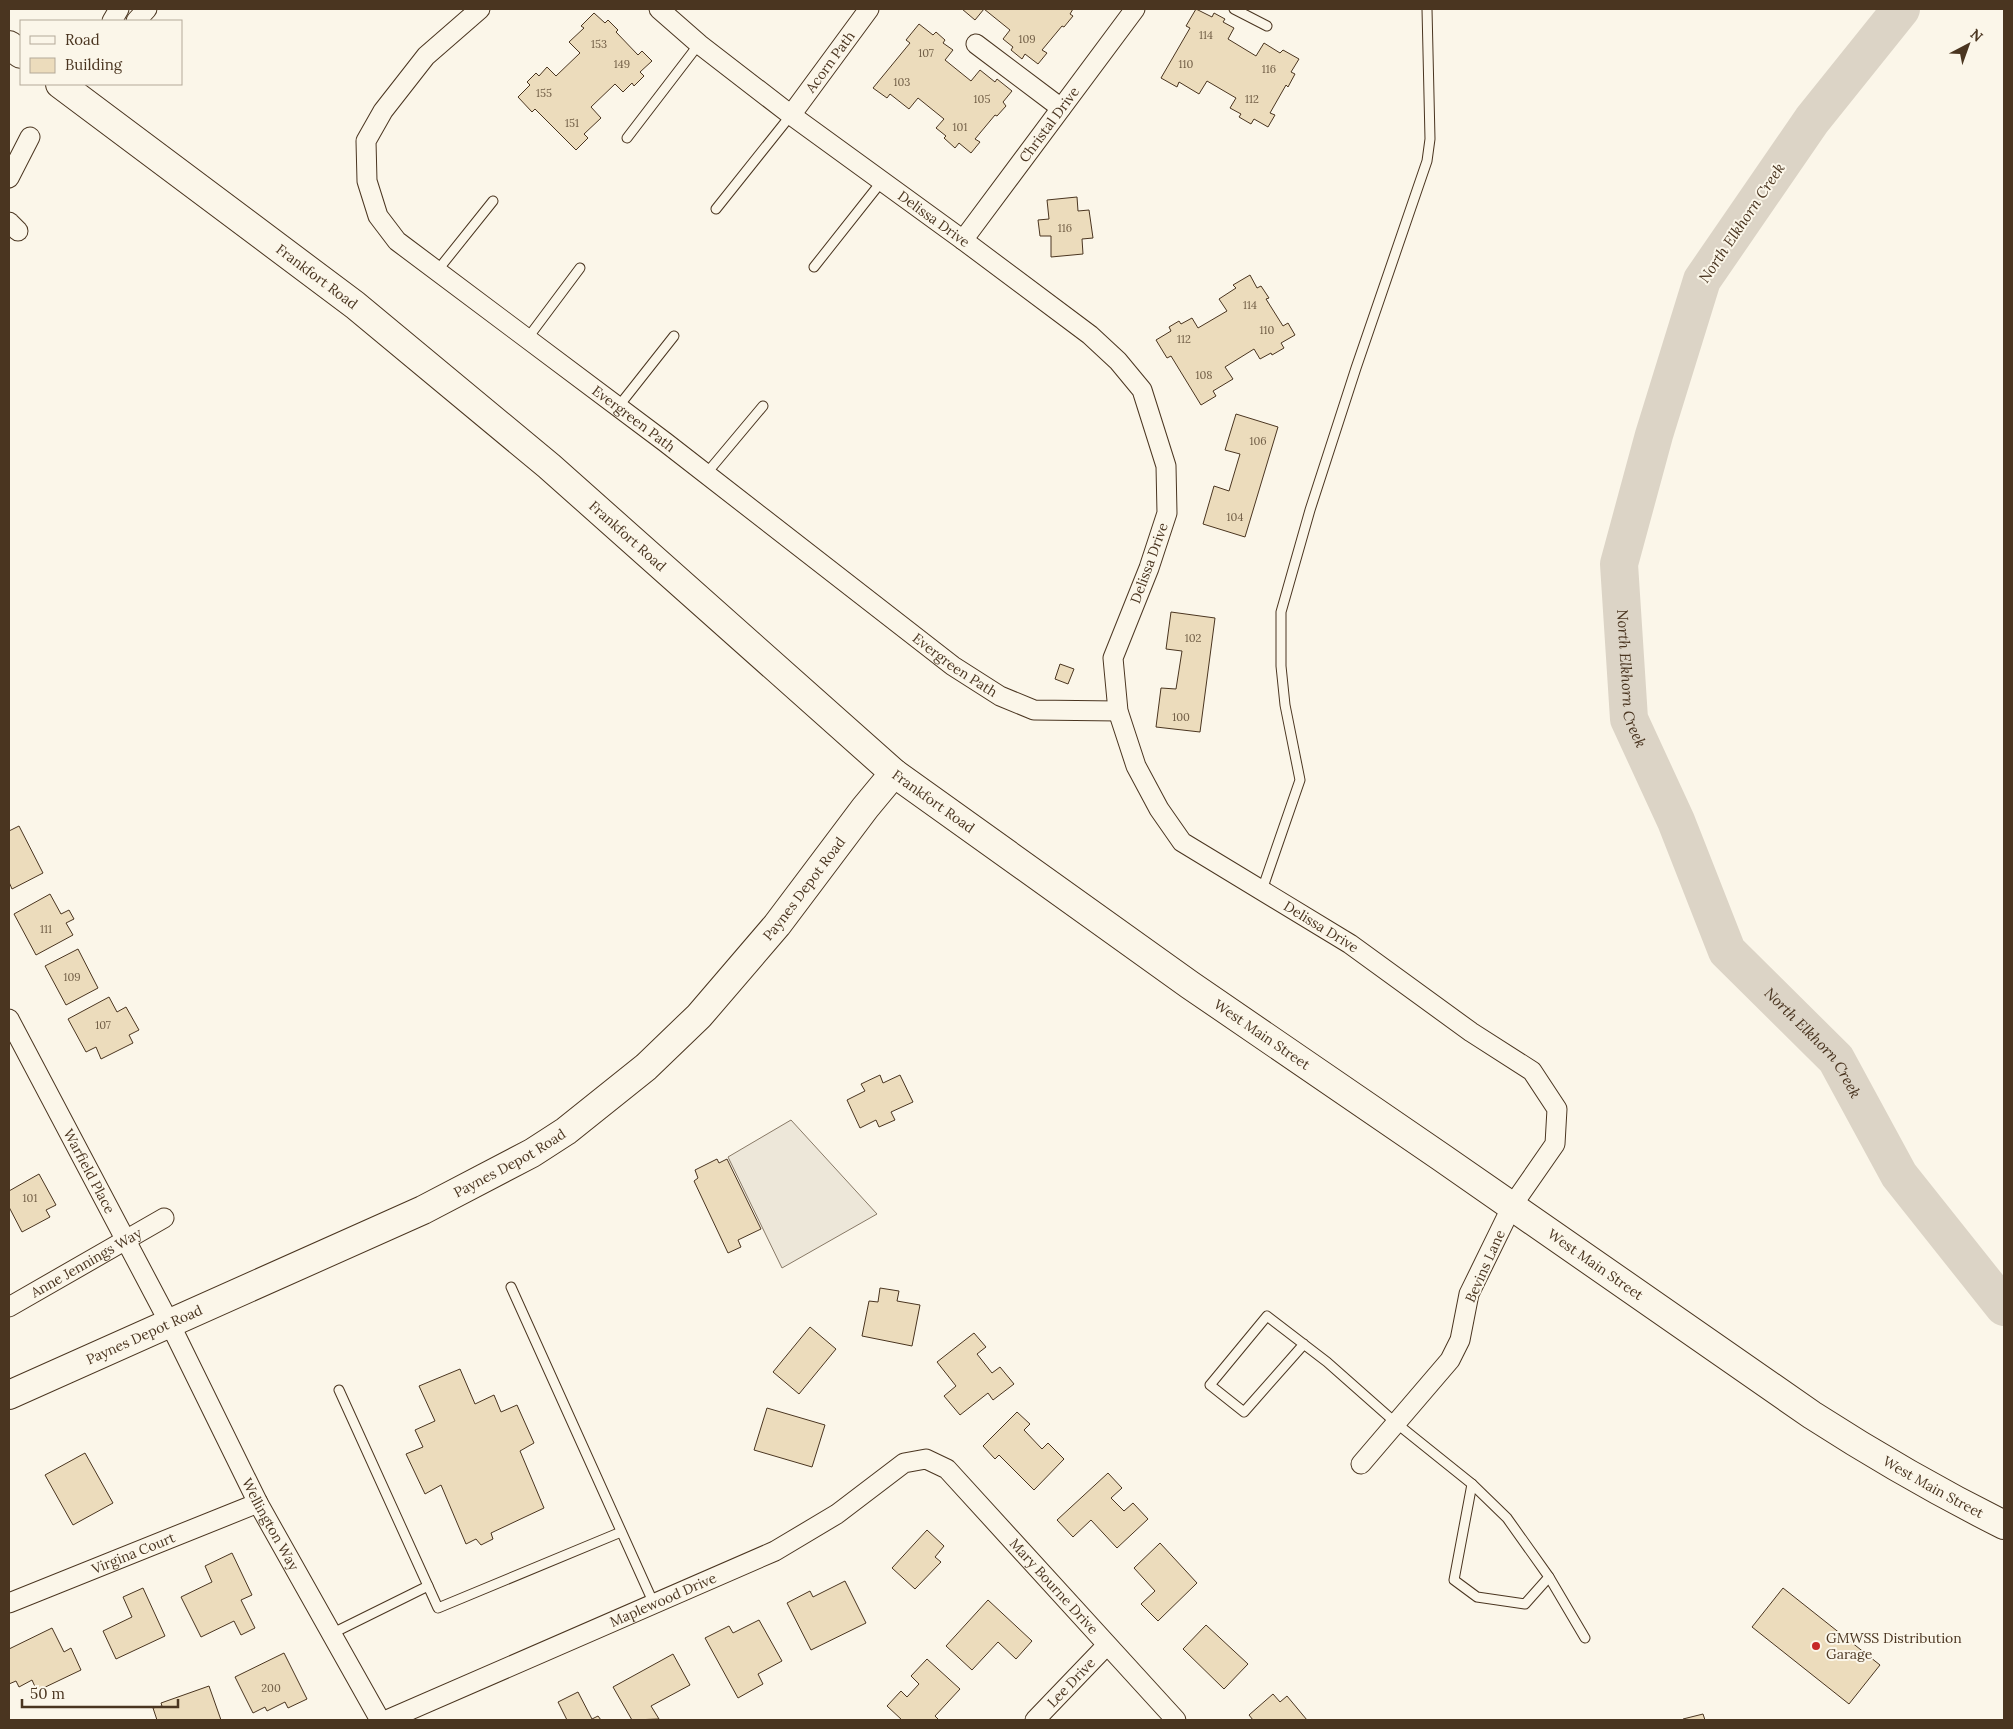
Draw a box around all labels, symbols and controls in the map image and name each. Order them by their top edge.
legend [20,20,182,85]
north arrow [1943,20,1993,70]
text: N [1967,25,1987,46]
street label: Acorn Path [801,28,859,97]
house number: 114 [1199,28,1213,42]
text: Road [65,30,100,49]
house number: 109 [1018,32,1036,46]
house number: 153 [591,37,607,51]
house number: 107 [918,46,934,60]
text: Building [65,55,123,74]
house number: 149 [614,57,630,71]
house number: 110 [1179,57,1194,71]
house number: 116 [1262,62,1276,76]
house number: 103 [894,75,910,89]
street label: Christal Drive [1015,83,1083,166]
house number: 155 [536,86,552,100]
house number: 105 [974,92,990,106]
house number: 112 [1245,92,1259,106]
house number: 151 [565,116,579,130]
house number: 101 [953,120,967,134]
water label: North Elkhorn Creek [1694,159,1789,286]
street label: Delissa Drive [894,187,974,251]
house number: 116 [1058,221,1072,235]
street label: Frankfort Road [273,240,361,313]
house number: 114 [1243,298,1257,312]
house number: 110 [1260,323,1275,337]
house number: 112 [1177,332,1191,346]
house number: 108 [1195,368,1213,382]
street label: Evergreen Path [589,382,679,456]
house number: 106 [1249,434,1267,448]
street label: Frankfort Road [585,497,670,575]
house number: 104 [1227,510,1243,524]
street label: Delissa Drive [1126,520,1172,606]
water label: North Elkhorn Creek [1613,609,1651,751]
street label: Evergreen Path [909,629,1001,701]
house number: 102 [1185,631,1201,645]
house number: 100 [1172,710,1190,724]
street label: Frankfort Road [889,766,978,837]
street label: Paynes Depot Road [759,833,849,944]
street label: Delissa Drive [1280,897,1363,957]
house number: 111 [40,922,52,936]
house number: 109 [63,970,81,984]
water label: North Elkhorn Creek [1760,983,1866,1102]
street label: West Main Street [1211,995,1314,1074]
house number: 107 [95,1018,111,1032]
street label: Paynes Depot Road [451,1125,569,1201]
street label: Warfield Place [60,1126,119,1217]
house number: 101 [23,1191,37,1205]
street label: Anne Jennings Way [27,1223,145,1302]
street label: West Main Street [1544,1225,1647,1304]
street label: Bevins Lane [1461,1227,1509,1305]
street label: Paynes Depot Road [83,1301,205,1368]
street label: West Main Street [1880,1452,1987,1522]
street label: Wellington Way [238,1475,303,1574]
street label: Virgina Court [88,1528,178,1578]
street label: Mary Bourne Drive [1006,1535,1103,1638]
street label: Maplewood Drive [607,1569,719,1631]
place label: GMWSS Distribution Garage [1826,1629,1962,1663]
marker: GMWSS Distribution Garage [1810,1640,1822,1652]
street label: Lee Drive [1043,1654,1099,1711]
scale bar [22,1676,179,1708]
house number: 200 [261,1681,281,1695]
text: 50 m [30,1684,65,1703]

